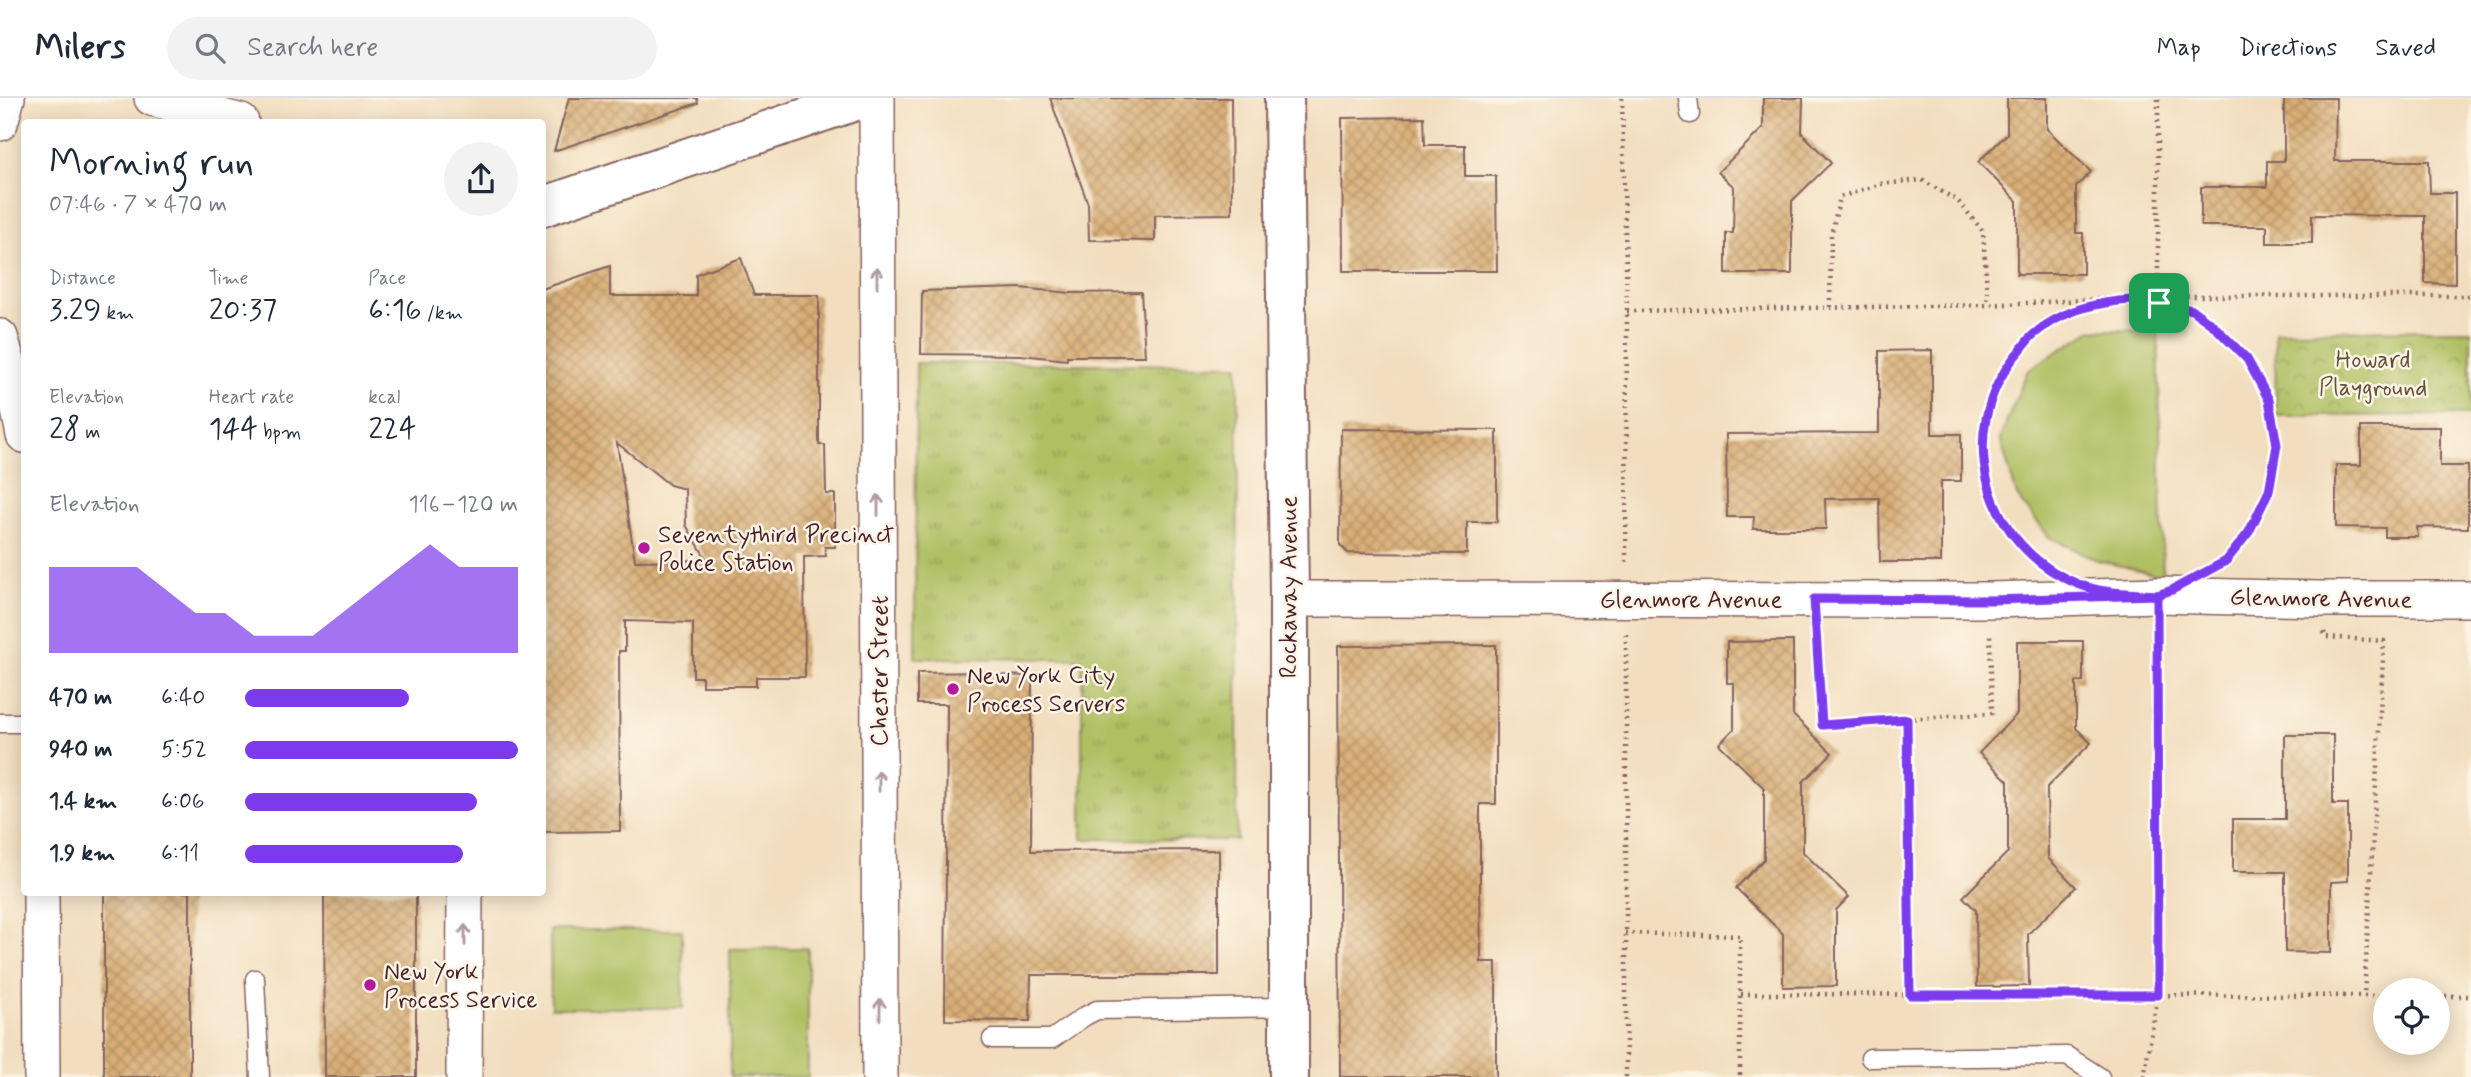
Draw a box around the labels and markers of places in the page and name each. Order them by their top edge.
pin [2129,273,2189,333]
place label: Seventythird Precinct Police Station [658,520,894,579]
marker: Seventythird Precinct Police Station [636,540,652,556]
place label: New York City Process Servers [967,661,1126,720]
marker: New York City Process Servers [945,681,961,697]
place label: New York Process Service [384,957,538,1016]
marker: New York Process Service [362,977,378,993]

